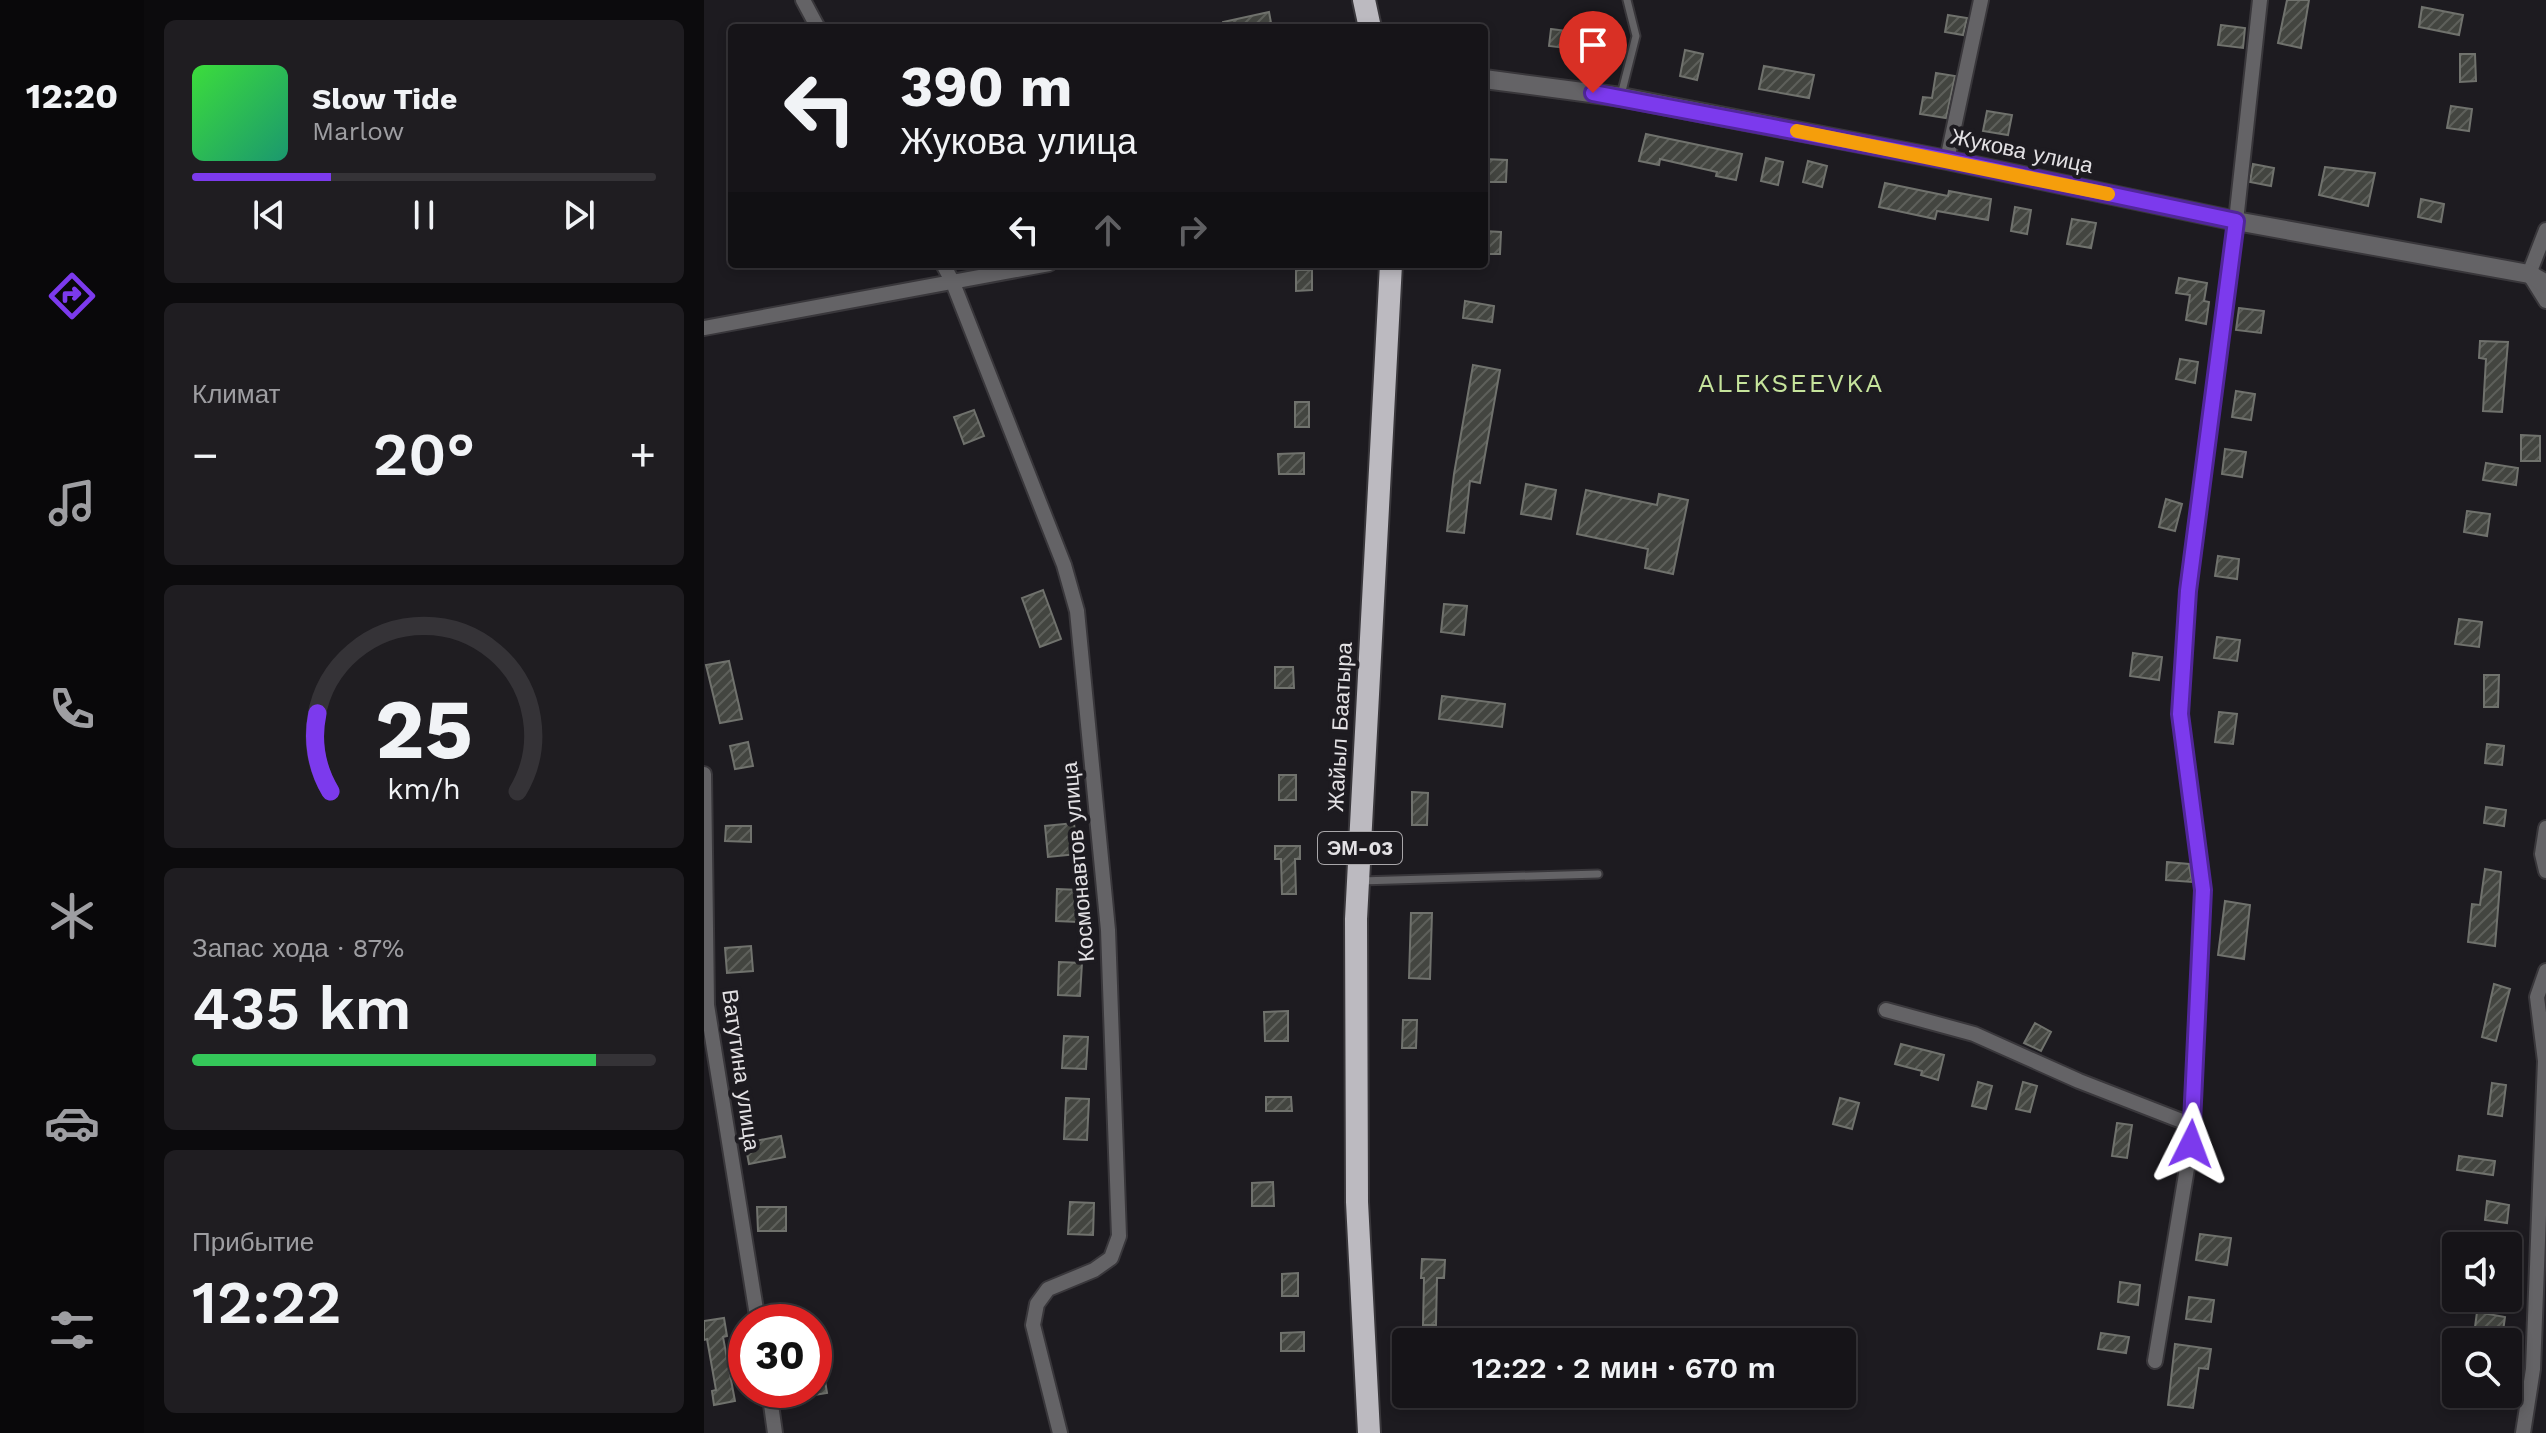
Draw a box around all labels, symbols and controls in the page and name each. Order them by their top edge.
pin [1559,11,1627,93]
icon: arrive [1571,23,1615,67]
text: 390 m [900,54,1072,120]
icon: left [768,56,872,160]
text: 12:20 [26,75,118,117]
text: Slow Tide [312,81,457,116]
text: Marlow [312,116,404,146]
text: Жукова улица [900,121,1137,163]
street label: Жукова улица [1949,124,2096,178]
icon: previous [247,193,291,237]
icon: pause [402,193,446,237]
icon: next [557,193,601,237]
icon: left [1002,208,1046,252]
icon: ahead [1086,208,1130,252]
icon: right [1170,208,1214,252]
icon: directions [44,268,100,324]
district label: ALEKSEEVKA [1698,368,1884,398]
text: Климат [192,379,281,409]
text: 20° [373,419,475,490]
text: − [192,429,219,481]
text: + [629,429,656,481]
icon: music [44,475,100,531]
street label: Жайыл Баатыра [1323,641,1357,813]
icon: phone [44,681,100,737]
text: 25 [375,681,473,778]
street label: Космонавтов улица [1057,760,1099,963]
text: km/h [387,773,461,807]
road number: ЭМ-03 [1318,832,1402,864]
icon: climate [44,888,100,944]
text: Запас хода · 87% [192,933,404,963]
text: 435 km [192,973,411,1044]
street label: Ватутина улица [717,988,765,1153]
icon: car [44,1095,100,1151]
position arrow [2149,1102,2233,1186]
text: Прибытие [192,1227,314,1257]
map controls [2442,1232,2522,1408]
button: sound [2442,1232,2522,1312]
text: 12:22 [192,1267,341,1338]
icon: filters [44,1302,100,1358]
speed limit sign: 30 [728,1304,832,1408]
button: search [2442,1328,2522,1408]
text: 12:22 · 2 мин · 670 m [1472,1350,1776,1385]

